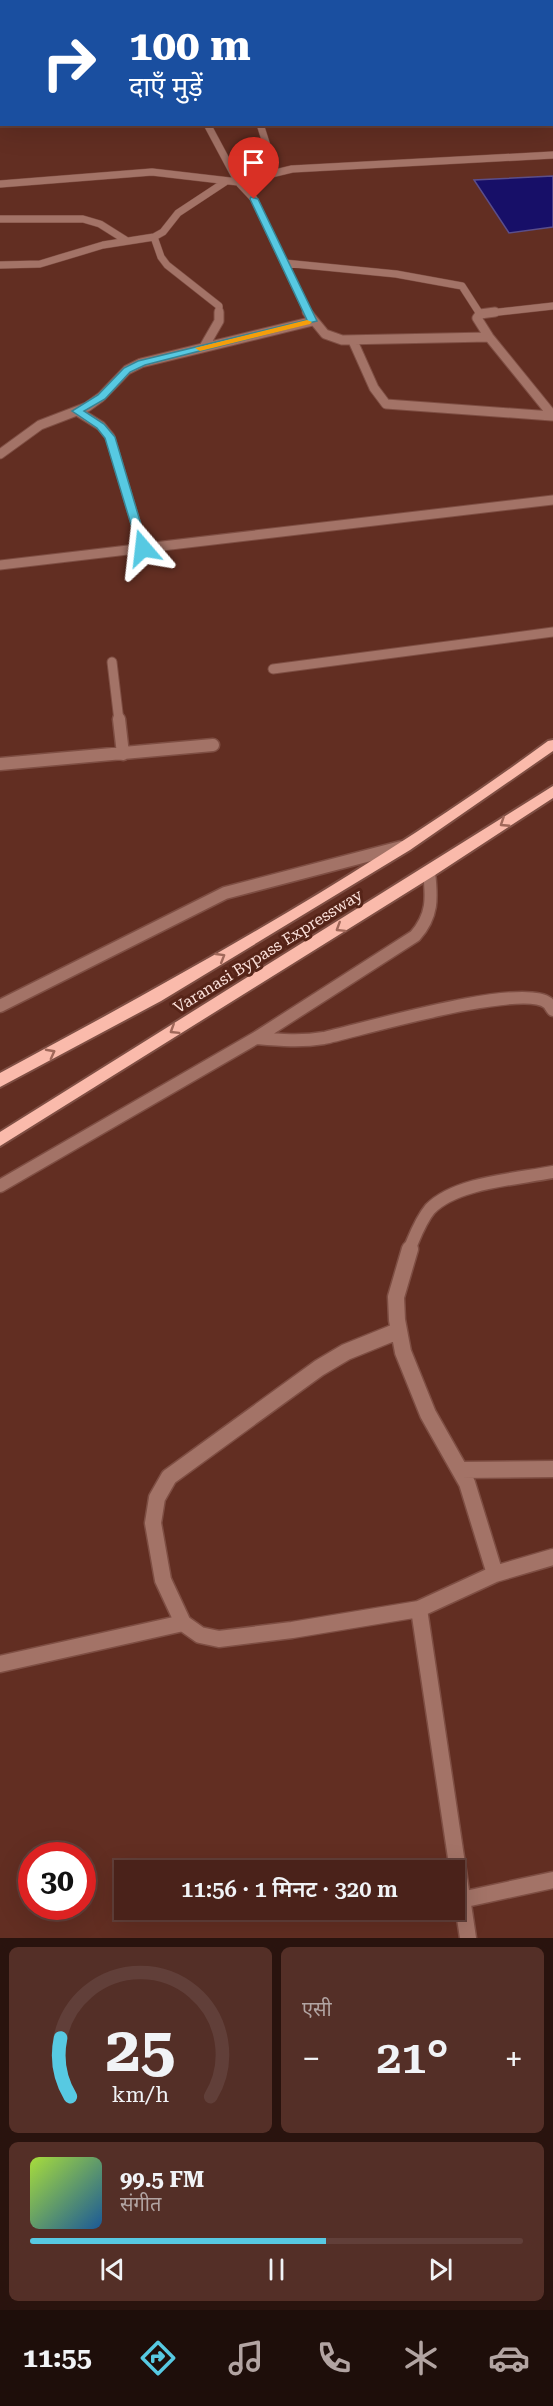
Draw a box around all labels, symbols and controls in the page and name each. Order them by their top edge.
text: 100 m [129,21,251,70]
icon: right [30,24,108,102]
text: दाएँ मुड़ें [129,71,203,103]
pin [228,137,279,199]
icon: arrive [237,146,270,179]
position arrow [111,516,175,580]
one-way arrow [500,816,511,827]
street label: Varanasi Bypass Expressway [170,885,366,1017]
one-way arrow [335,920,346,931]
one-way arrow [215,953,225,965]
one-way arrow [170,1023,180,1035]
one-way arrow [45,1049,56,1060]
speed limit sign: 30 [18,1842,96,1920]
text: 11:56 · 1 मिनट · 320 m [181,1877,398,1902]
text: एसी [302,1997,332,2021]
text: 25 [106,2013,175,2086]
text: 21° [376,2031,449,2084]
text: − [302,2039,320,2078]
text: + [505,2039,523,2078]
text: km/h [112,2082,169,2107]
text: 99.5 FM [120,2167,204,2192]
text: संगीत [120,2192,161,2216]
icon: previous [96,2253,129,2286]
icon: pause [260,2253,293,2286]
icon: next [424,2253,457,2286]
icon: directions [137,2337,179,2379]
icon: music [225,2337,267,2379]
icon: phone [313,2337,355,2379]
icon: climate [400,2337,442,2379]
icon: car [488,2337,530,2379]
text: 11:55 [23,2342,92,2374]

